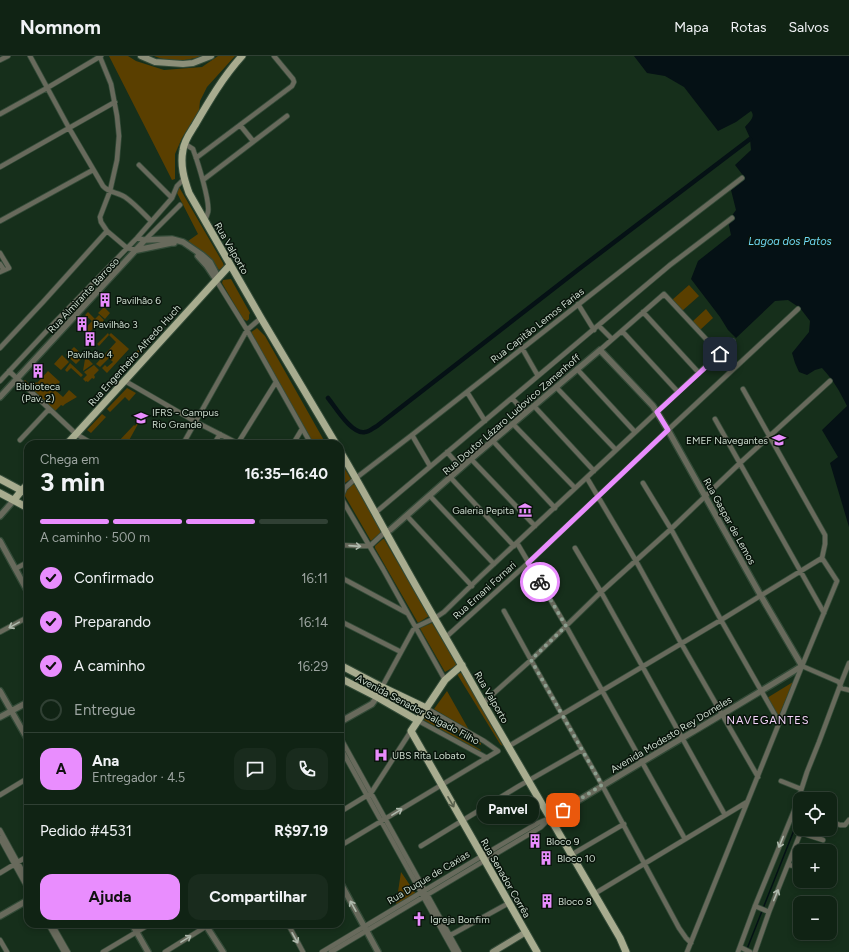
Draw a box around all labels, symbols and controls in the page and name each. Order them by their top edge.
text: Nomnom [20,16,101,39]
text: Mapa [674,19,709,36]
text: Rotas [731,19,766,36]
text: Salvos [788,19,829,36]
street label: Rua Valporto [211,220,252,277]
water label: Lagoa dos Patos [748,235,832,248]
street label: Rua Almirante Barroso [45,254,122,336]
street label: Rua Capitão Lemos Farias [488,285,587,366]
building icon: Pavilhão 6 [97,292,113,308]
place label: Pavilhão 6 [116,294,161,307]
street label: Rua Engenheiro Alfredo Huch [85,301,184,409]
building icon: Pavilhão 3 [74,316,90,332]
place label: Pavilhão 3 [93,318,138,331]
building icon: Pavilhão 4 [82,331,98,347]
pin [703,337,737,371]
icon: home [709,343,731,365]
place label: Pavilhão 4 [67,348,113,361]
street label: Rua Doutor Lázaro Ludovico Zamenhoff [440,351,583,478]
building icon: Biblioteca (Pav. 2) [30,363,46,379]
place label: Biblioteca (Pav. 2) [16,380,60,405]
place label: IFRS - Campus Rio Grande [152,406,219,431]
school or university icon: IFRS - Campus Rio Grande [133,410,149,426]
school or university icon: EMEF Navegantes [771,432,787,448]
place label: EMEF Navegantes [686,434,768,447]
text: Chega em [40,452,99,467]
text: 16:35–16:40 [244,465,328,483]
text: 3 min [40,466,105,498]
street label: Rua Gaspar de Lemos [700,476,759,567]
museum icon: Galeria Pepita [517,502,533,518]
place label: Galeria Pepita [452,504,514,517]
text: A caminho · 500 m [40,530,150,545]
one-way arrow [348,542,361,550]
street label: Rua Ernani Fornari [450,559,519,622]
courier [520,562,560,602]
icon: check [40,567,62,589]
text: Confirmado [74,569,154,587]
text: 16:11 [301,571,328,586]
icon: bike [529,571,551,593]
icon: check [40,611,62,633]
text: Preparando [74,613,151,631]
text: 16:14 [299,615,328,630]
one-way arrow [8,621,20,629]
icon: check [40,655,62,677]
text: A caminho [74,657,145,675]
text: 16:29 [297,659,328,674]
street label: Rua Valporto [471,669,512,726]
street label: Avenida Senador Salgado Filho [354,671,482,748]
street label: Avenida Modesto Rey Dorneles [608,693,735,776]
text: Entregue [74,701,136,719]
district label: NAVEGANTES [726,714,810,727]
hospital icon: UBS Rita Lobato [373,747,389,763]
button: chat [234,748,276,790]
button: phone [286,748,328,790]
place label: UBS Rita Lobato [392,749,465,762]
text: Ana [92,752,119,770]
text: A [56,760,66,778]
text: Entregador · 4.5 [92,770,185,785]
map controls [793,792,837,940]
button: locate [793,792,837,836]
pin [546,793,580,827]
one-way arrow [447,796,455,808]
callout: Panvel [477,796,539,824]
icon: bag [552,799,574,821]
text: Panvel [488,802,528,817]
one-way arrow [391,807,403,815]
text: Pedido #4531 [40,822,132,840]
text: R$97.19 [274,822,328,840]
building icon: Bloco 9 [527,833,543,849]
place label: Bloco 9 [546,835,580,848]
street label: Rua Senador Corrêa [478,836,534,920]
one-way arrow [776,836,784,848]
button: + [793,844,837,888]
street label: Rua Duque de Caxias [385,847,472,907]
building icon: Bloco 10 [538,850,554,866]
place label: Bloco 10 [557,852,595,865]
button: Ajuda [40,874,180,920]
button: Compartilhar [188,874,328,920]
one-way arrow [773,890,780,902]
building icon: Bloco 8 [539,893,555,909]
place label: Bloco 8 [558,895,592,908]
button: − [793,896,837,940]
one-way arrow [348,900,356,912]
church icon: Igreja Bonfim [411,911,427,927]
place label: Igreja Bonfim [430,913,490,926]
one-way arrow [292,932,300,944]
one-way arrow [180,935,191,943]

